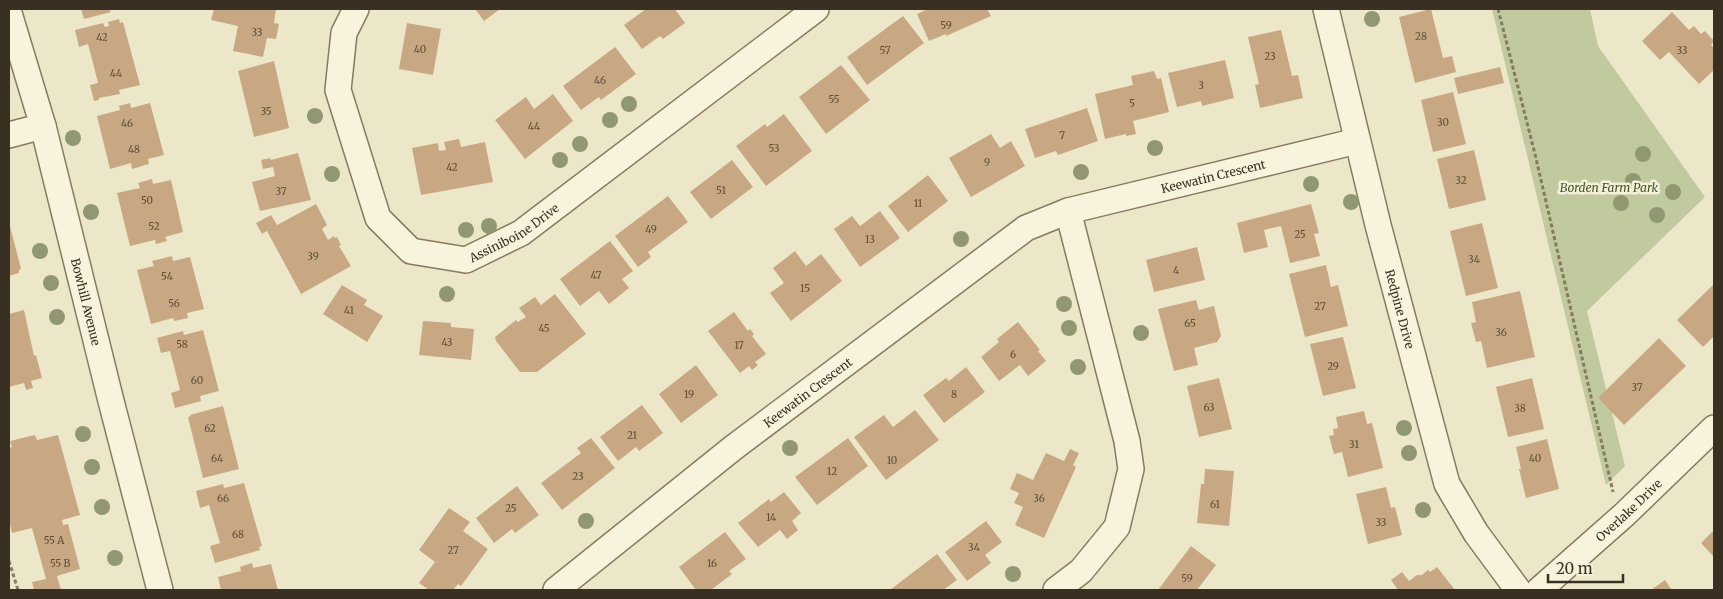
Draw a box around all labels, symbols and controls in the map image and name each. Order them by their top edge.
house number: 59 [940,19,952,32]
house number: 33 [252,26,263,39]
house number: 28 [1415,30,1427,43]
house number: 42 [96,31,108,44]
house number: 40 [414,43,426,56]
house number: 57 [879,44,891,57]
house number: 33 [1677,44,1688,57]
house number: 23 [1264,50,1276,63]
house number: 44 [110,67,122,80]
house number: 46 [594,74,606,87]
house number: 3 [1198,79,1204,92]
house number: 55 [828,93,840,106]
house number: 5 [1129,97,1135,110]
house number: 35 [260,105,272,118]
house number: 30 [1437,116,1449,129]
house number: 46 [121,117,133,130]
house number: 44 [528,120,540,133]
house number: 7 [1059,129,1065,142]
house number: 53 [768,142,780,155]
house number: 48 [128,143,140,156]
house number: 9 [984,156,990,169]
street label: Keewatin Crescent [1159,156,1267,196]
house number: 42 [446,161,458,174]
house number: 32 [1455,174,1467,187]
park label: Borden Farm Park [1560,180,1659,195]
house number: 51 [716,184,726,197]
house number: 37 [275,185,287,198]
house number: 50 [141,194,153,207]
house number: 11 [914,197,923,210]
street label: Assiniboine Drive [466,200,562,265]
house number: 52 [148,220,160,233]
house number: 49 [645,223,657,236]
house number: 25 [1294,228,1306,241]
house number: 13 [865,233,875,246]
house number: 39 [307,250,319,263]
house number: 34 [1468,253,1480,266]
street label: Bowhill Avenue [68,256,104,347]
house number: 4 [1173,264,1179,277]
street label: Redpine Drive [1383,268,1418,350]
house number: 47 [591,269,602,282]
house number: 54 [161,270,173,283]
house number: 15 [800,282,810,295]
house number: 56 [168,297,180,310]
house number: 27 [1314,300,1326,313]
house number: 41 [344,304,354,317]
house number: 65 [1184,317,1196,330]
house number: 45 [538,322,550,335]
house number: 36 [1495,326,1507,339]
house number: 43 [441,336,453,349]
house number: 58 [176,338,188,351]
house number: 17 [734,339,744,352]
house number: 6 [1010,348,1016,361]
street label: Keewatin Crescent [760,354,855,430]
house number: 29 [1327,360,1339,373]
house number: 60 [191,374,203,387]
house number: 37 [1631,381,1643,394]
house number: 19 [684,388,694,401]
house number: 8 [951,388,957,401]
house number: 63 [1203,401,1215,414]
house number: 38 [1514,402,1526,415]
house number: 62 [204,422,216,435]
house number: 21 [627,429,638,442]
house number: 31 [1349,438,1359,451]
house number: 64 [211,452,223,465]
house number: 40 [1529,452,1541,465]
house number: 10 [887,454,897,467]
house number: 12 [827,465,837,478]
house number: 23 [572,470,584,483]
street label: Overlake Drive [1592,476,1664,544]
house number: 66 [217,492,229,505]
house number: 36 [1033,492,1045,505]
house number: 61 [1210,498,1220,511]
house number: 25 [505,502,517,515]
house number: 14 [766,511,776,524]
house number: 33 [1376,516,1387,529]
house number: 68 [232,528,244,541]
house number: 55 A [44,534,65,547]
house number: 34 [968,541,980,554]
house number: 27 [447,544,459,557]
scale bar [1548,552,1623,584]
house number: 55 B [50,557,70,570]
house number: 16 [707,557,717,570]
text: 20 m [1556,559,1593,578]
house number: 59 [1181,572,1193,585]

